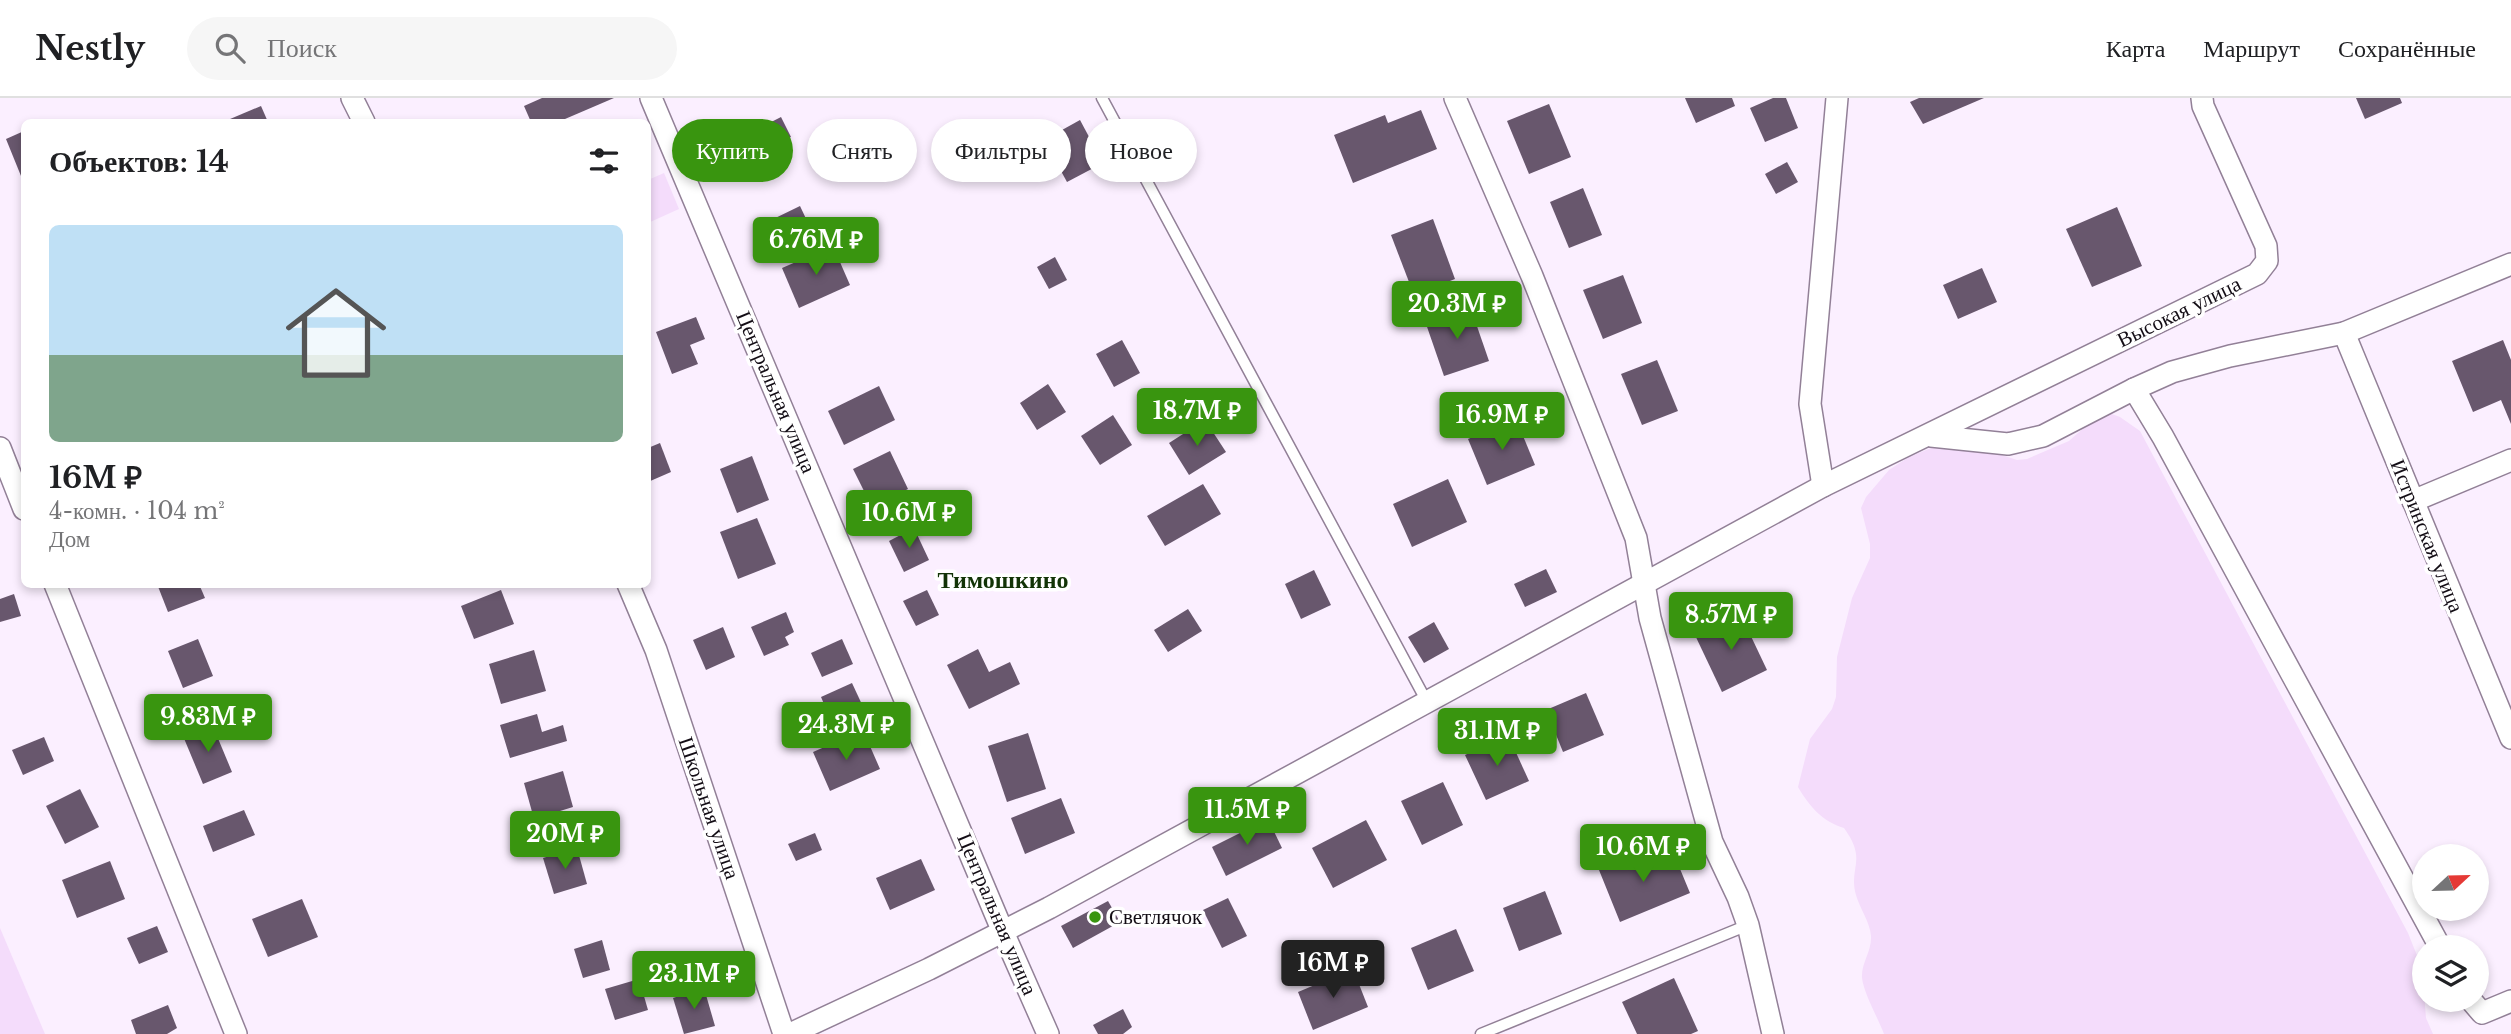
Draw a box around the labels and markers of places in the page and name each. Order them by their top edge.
pin: 6.76M ₽ [751,218,881,277]
pin: 20.3M ₽ [1392,282,1522,341]
pin: 18.7M ₽ [1132,388,1262,448]
pin: 16.9M ₽ [1437,392,1567,452]
pin: 10.6M ₽ [844,490,974,550]
pin: 8.57M ₽ [1666,592,1796,652]
pin: 9.83M ₽ [143,694,273,754]
pin: 24.3M ₽ [781,702,911,762]
pin: 31.1M ₽ [1432,708,1562,768]
pin: 11.5M ₽ [1182,788,1312,847]
pin: 20M ₽ [516,812,614,871]
pin: 10.6M ₽ [1578,824,1708,884]
place label: Светлячок [1109,904,1203,930]
marker: Светлячок [1087,909,1103,925]
pin: 16M ₽ [1284,940,1382,1000]
pin: 23.1M ₽ [629,951,759,1011]

